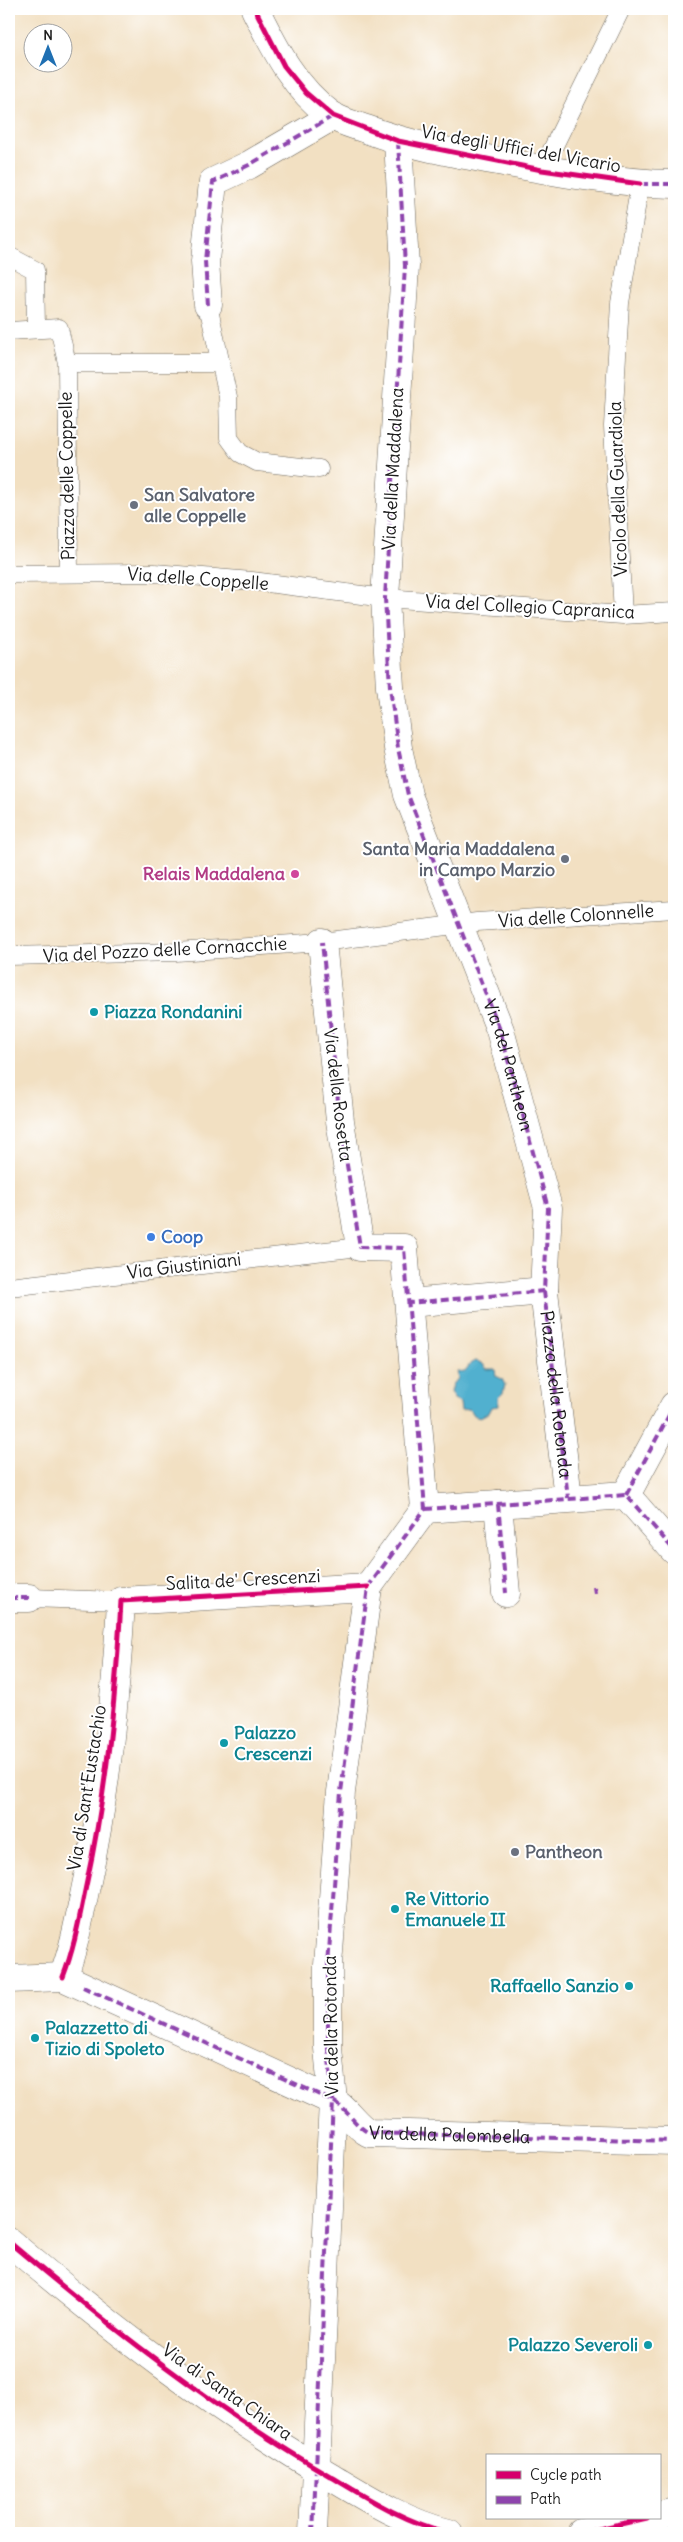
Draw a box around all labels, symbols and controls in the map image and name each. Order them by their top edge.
north arrow [22,22,72,72]
text: N [43,26,53,44]
street label: Via degli Uffici del Vicario [419,120,623,177]
street label: Via della Maddalena [377,387,408,551]
street label: Piazza delle Coppelle [54,391,79,561]
street label: Vicolo della Guardiola [603,401,632,577]
place label: San Salvatore alle Coppelle [144,483,255,527]
marker: San Salvatore alle Coppelle [128,499,140,511]
street label: Via delle Coppelle [126,562,270,595]
street label: Via del Collegio Capranica [425,590,635,623]
place label: Santa Maria Maddalena in Campo Marzio [363,837,555,881]
marker: Santa Maria Maddalena in Campo Marzio [559,853,571,865]
place label: Relais Maddalena [143,862,285,885]
marker: Relais Maddalena [289,868,301,880]
street label: Via delle Colonnelle [497,899,655,932]
street label: Via del Pozzo delle Cornacchie [42,932,288,967]
street label: Via del Pantheon [478,996,539,1133]
place label: Piazza Rondanini [104,1000,242,1023]
marker: Piazza Rondanini [88,1006,100,1018]
street label: Via della Rosetta [319,1027,358,1163]
place label: Coop [161,1225,203,1248]
marker: Coop [145,1231,157,1243]
street label: Via Giustiniani [126,1247,242,1284]
street label: Piazza della Rotonda [535,1309,578,1479]
street label: Salita de' Crescenzi [165,1564,321,1595]
street label: Via di Sant'Eustachio [62,1703,111,1873]
place label: Palazzo Crescenzi [234,1721,312,1765]
marker: Palazzo Crescenzi [218,1737,230,1749]
place label: Pantheon [525,1840,603,1863]
marker: Pantheon [509,1846,521,1858]
place label: Re Vittorio Emanuele II [405,1887,506,1931]
marker: Re Vittorio Emanuele II [389,1903,401,1915]
street label: Via della Rotonda [318,1955,343,2097]
place label: Raffaello Sanzio [490,1974,619,1997]
marker: Raffaello Sanzio [623,1980,635,1992]
place label: Palazzetto di Tizio di Spoleto [45,2016,165,2060]
marker: Palazzetto di Tizio di Spoleto [29,2032,41,2044]
street label: Via della Palombella [369,2121,530,2148]
place label: Palazzo Severoli [508,2333,638,2356]
street label: Via di Santa Chiara [158,2338,297,2445]
marker: Palazzo Severoli [642,2339,654,2351]
legend [486,2454,660,2520]
text: Cycle path [530,2465,602,2484]
text: Path [530,2489,561,2508]

